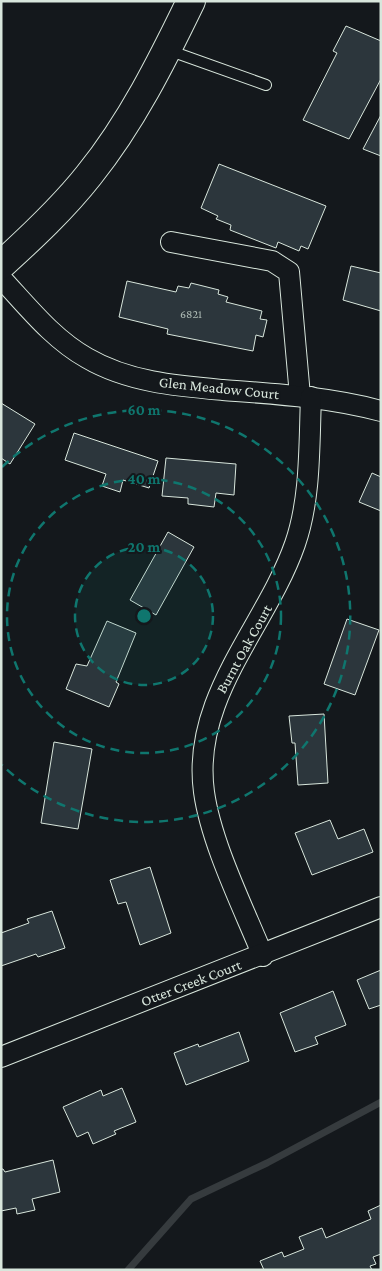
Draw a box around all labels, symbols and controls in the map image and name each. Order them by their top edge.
house number: 6821 [180,307,202,321]
street label: Glen Meadow Court [158,374,281,402]
text: 60 m [128,402,161,418]
text: 40 m [128,471,161,487]
text: 20 m [128,539,160,555]
street label: Burnt Oak Court [213,601,275,696]
centre of rings [135,607,153,625]
street label: Otter Creek Court [139,956,244,1009]

